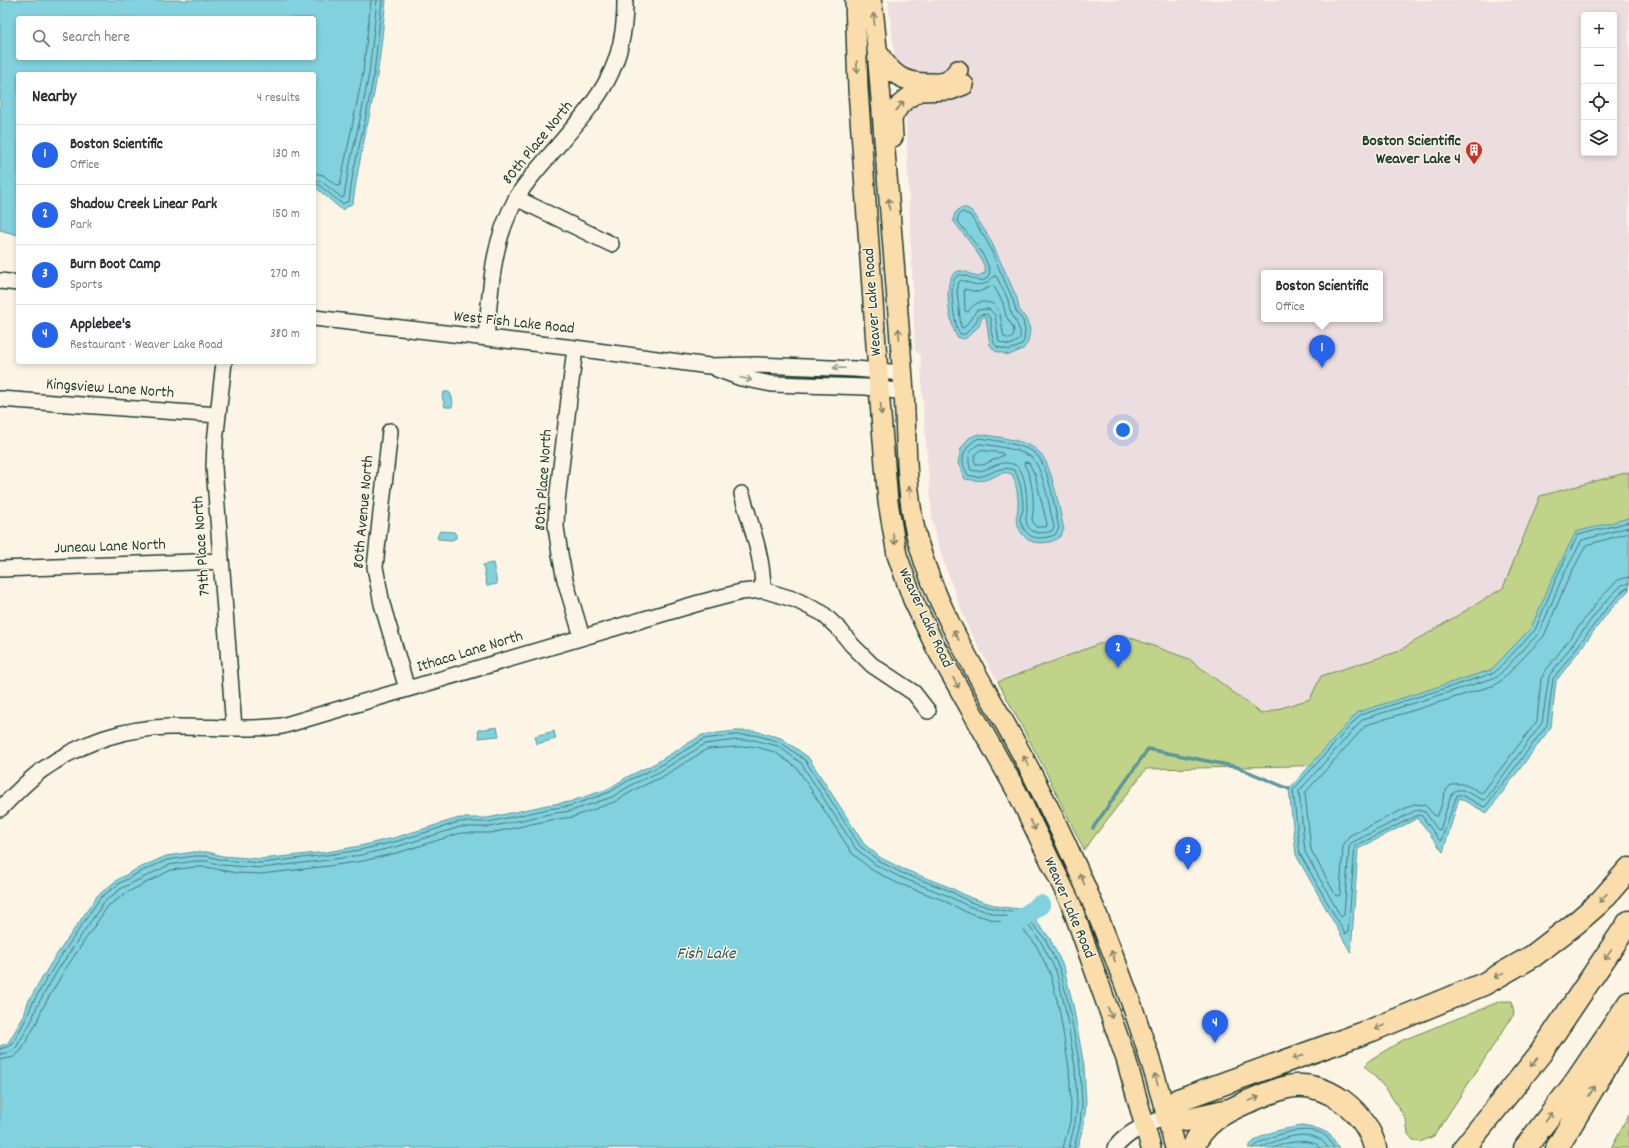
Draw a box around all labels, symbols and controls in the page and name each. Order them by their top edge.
map controls [1581,12,1617,156]
button: + [1581,12,1617,48]
one-way arrow [870,13,877,26]
search box [16,16,316,60]
icon: search [30,27,52,49]
text: Search here [62,27,130,49]
button: − [1581,48,1617,84]
one-way arrow [853,60,860,73]
button: locate [1581,84,1617,120]
text: Nearby [32,86,76,110]
text: 4 results [257,89,300,108]
street label: 80th Place North [497,96,579,190]
one-way arrow [896,101,905,111]
button: layers [1581,120,1617,156]
place label: Boston Scientific Weaver Lake 4 [1362,130,1462,171]
text: Boston Scientific [70,134,163,156]
building icon: Boston Scientific Weaver Lake 4 [1464,140,1484,165]
text: 1 [44,145,46,164]
text: 130 m [272,145,300,164]
text: Office [70,156,99,175]
text: Shadow Creek Linear Park [70,194,217,216]
one-way arrow [886,198,893,211]
text: 2 [42,205,48,224]
text: 150 m [272,205,300,224]
text: Park [70,216,92,235]
street label: Weaver Lake Road [858,247,888,357]
text: Burn Boot Camp [70,254,161,276]
text: 3 [42,265,48,284]
text: 270 m [270,265,300,284]
popup [1261,270,1383,322]
text: Sports [70,276,103,295]
text: Boston Scientific [1276,276,1368,298]
text: Office [1276,298,1305,317]
street label: West Fish Lake Road [452,305,576,341]
text: Applebee's [70,314,131,336]
text: 4 [42,325,48,344]
text: 380 m [270,325,300,344]
one-way arrow [896,328,903,341]
pin: 1 [1309,335,1335,368]
text: Restaurant · Weaver Lake Road [70,336,223,355]
one-way arrow [833,365,846,372]
street label: Kingsview Lane North [45,373,175,405]
one-way arrow [739,375,752,383]
one-way arrow [877,402,884,415]
your location [1113,420,1133,440]
street label: 80th Place North [529,428,559,532]
street label: 80th Avenue North [348,454,380,570]
one-way arrow [906,486,914,499]
street label: 79th Place North [187,495,217,597]
one-way arrow [890,532,898,545]
street label: Juneau Lane North [54,534,166,560]
street label: Weaver Lake Road [892,564,958,672]
street label: Ithaca Lane North [414,625,526,679]
one-way arrow [952,629,960,641]
pin: 2 [1105,635,1131,668]
one-way arrow [952,677,960,689]
one-way arrow [1022,756,1029,768]
one-way arrow [1030,819,1037,831]
pin: 3 [1175,837,1201,870]
street label: Weaver Lake Road [1037,854,1101,962]
one-way arrow [1078,873,1085,885]
one-way arrow [1599,893,1608,904]
water label: Fish Lake [677,943,737,967]
one-way arrow [1604,949,1612,960]
one-way arrow [1109,950,1116,963]
one-way arrow [1493,972,1505,980]
one-way arrow [1107,1007,1115,1019]
pin: 4 [1202,1010,1228,1043]
one-way arrow [1374,1023,1386,1031]
one-way arrow [1292,1053,1304,1061]
one-way arrow [1529,1056,1538,1067]
one-way arrow [1152,1073,1159,1086]
one-way arrow [1588,1085,1596,1097]
one-way arrow [1247,1095,1259,1103]
one-way arrow [1545,1112,1553,1123]

